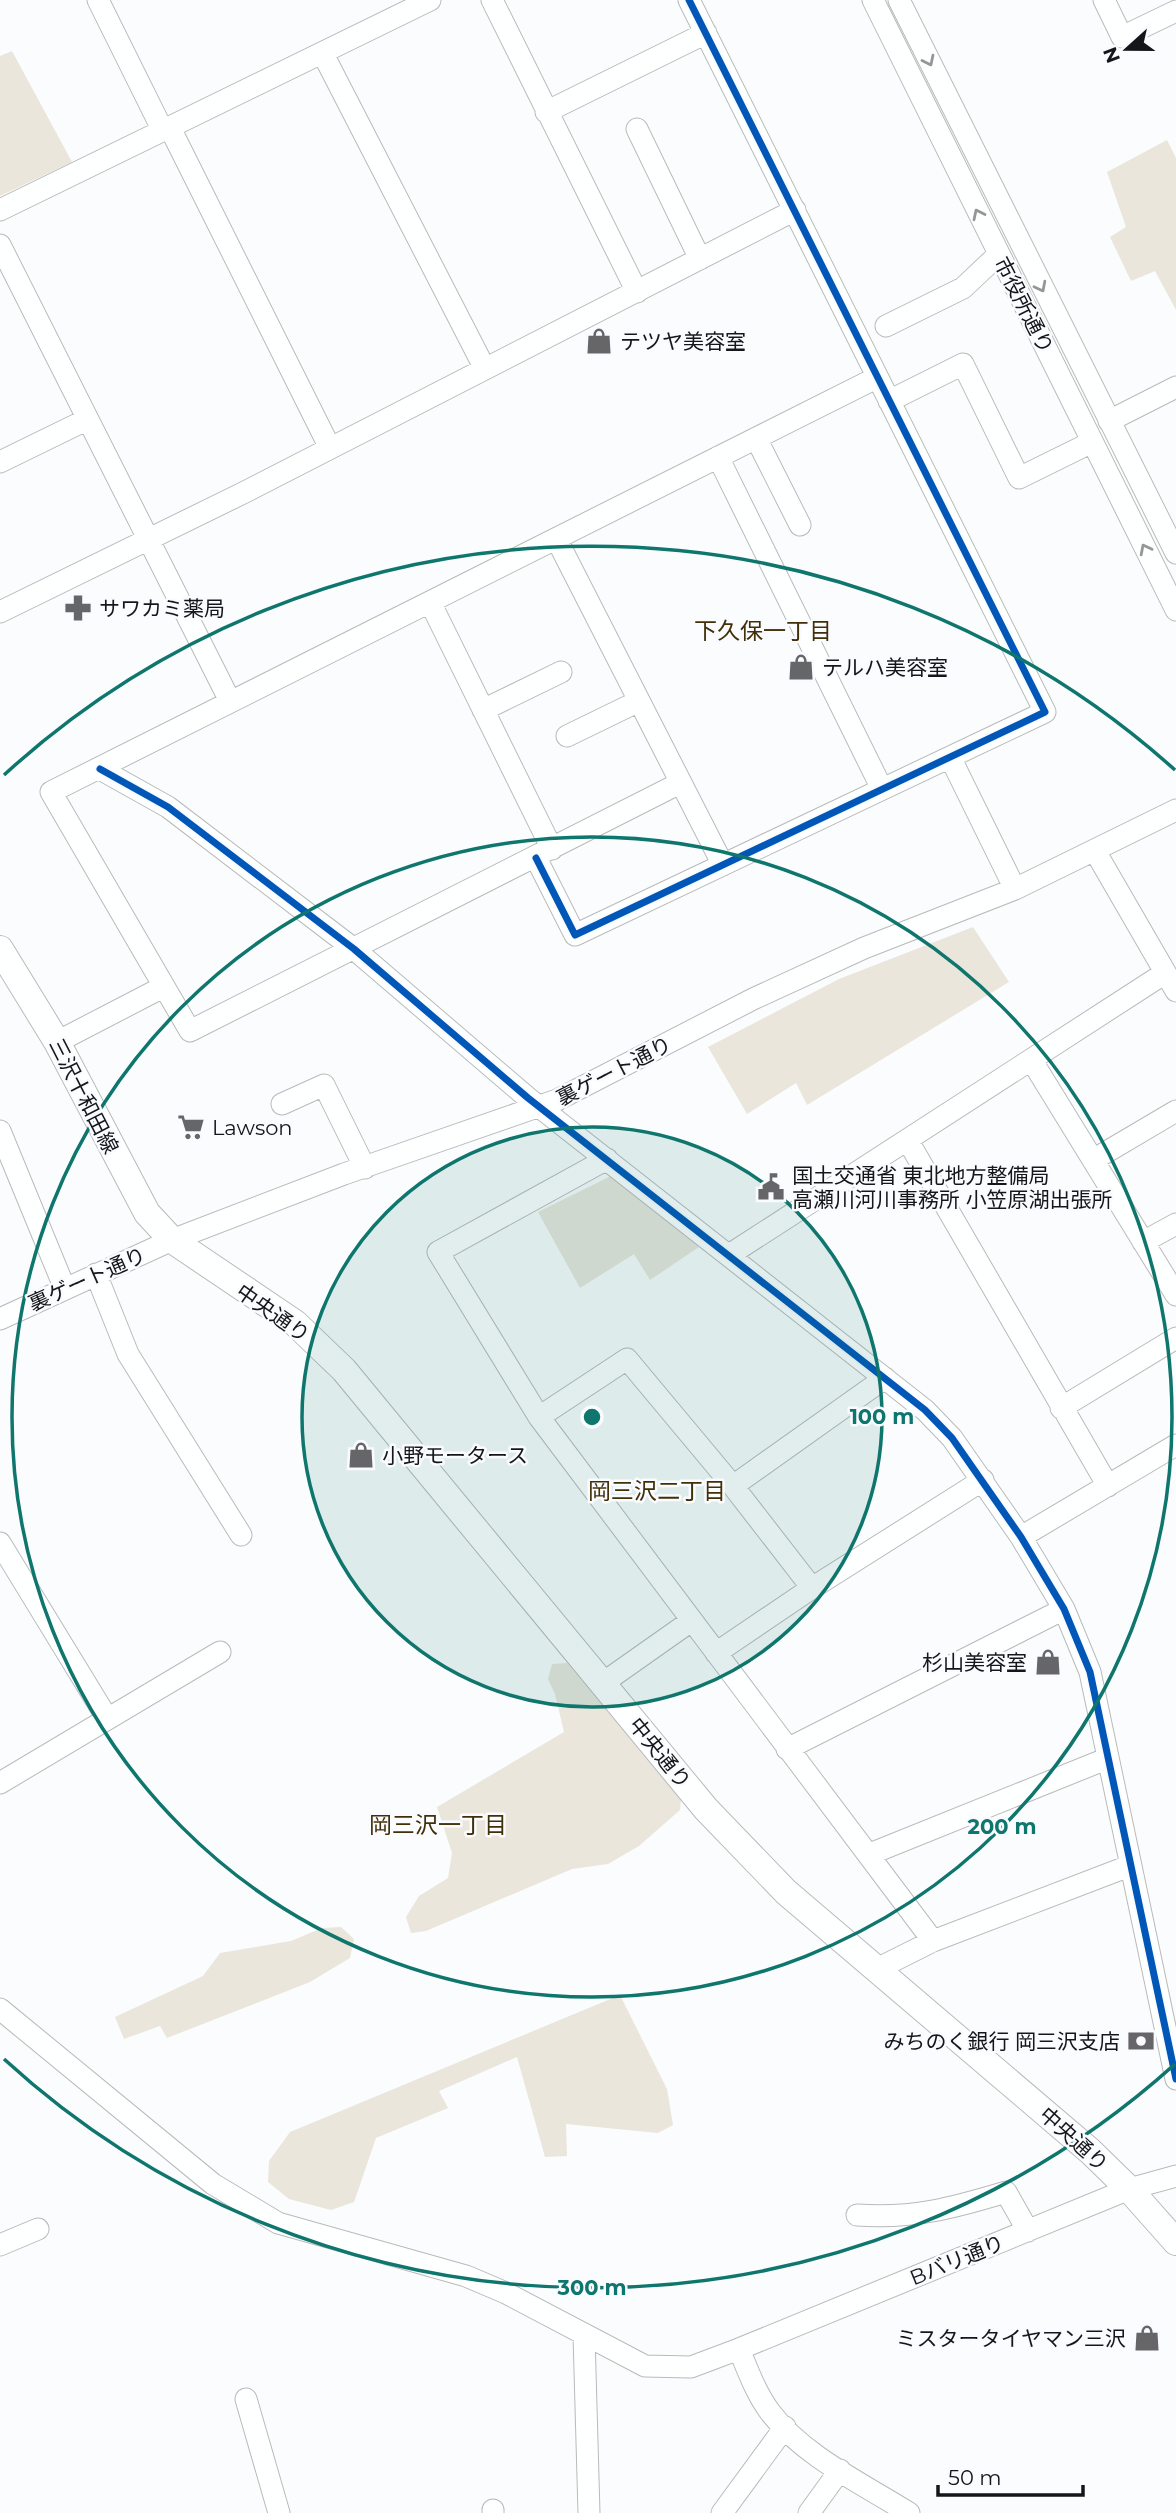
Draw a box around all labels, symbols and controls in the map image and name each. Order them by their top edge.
north arrow [1092,14,1162,84]
text: N [1098,44,1125,66]
one-way arrow [920,54,934,66]
one-way arrow [973,209,987,221]
street label: 市役所通り [989,253,1059,357]
one-way arrow [1033,280,1047,292]
shop icon: テツヤ美容室 [584,326,614,356]
place label: テツヤ美容室 [620,329,746,354]
one-way arrow [1140,544,1154,556]
pharmacy icon: サワカミ薬局 [63,593,93,623]
place label: サワカミ薬局 [99,596,225,621]
district label: 下久保一丁目 [694,617,832,645]
shop icon: テルハ美容室 [786,652,816,682]
place label: テルハ美容室 [822,655,948,680]
street label: 裏ゲート通り [552,1031,676,1111]
street label: 三沢十和田線 [44,1034,124,1158]
supermarket icon: Lawson [176,1112,206,1142]
place label: Lawson [212,1115,293,1140]
place label: 国土交通省 東北地方整備局 高瀬川河川事務所 小笠原湖出張所 [792,1163,1113,1212]
public building icon: 国土交通省 東北地方整備局 高瀬川河川事務所 小笠原湖出張所 [756,1172,786,1202]
street label: 裏ゲート通り [24,1242,150,1316]
street label: 中央通り [231,1279,315,1347]
text: 100 m [850,1404,914,1429]
centre of rings [580,1405,604,1429]
shop icon: 小野モータース [346,1440,376,1470]
place label: 小野モータース [382,1443,528,1468]
district label: 岡三沢二丁目 [588,1477,726,1505]
shop icon: 杉山美容室 [1033,1647,1063,1677]
place label: 杉山美容室 [922,1650,1027,1675]
street label: 中央通り [624,1712,696,1794]
district label: 岡三沢一丁目 [369,1811,507,1839]
text: 200 m [968,1814,1036,1839]
bank icon: みちのく銀行 岡三沢支店 [1126,2026,1156,2056]
place label: みちのく銀行 岡三沢支店 [883,2029,1120,2054]
street label: 中央通り [1034,2102,1114,2176]
street label: Bバリ通り [906,2230,1008,2290]
text: 300 m [557,2275,626,2300]
shop icon: ミスタータイヤマン三沢 [1132,2323,1162,2353]
place label: ミスタータイヤマン三沢 [896,2326,1126,2351]
scale bar [938,2454,1083,2498]
text: 50 m [948,2465,1002,2490]

